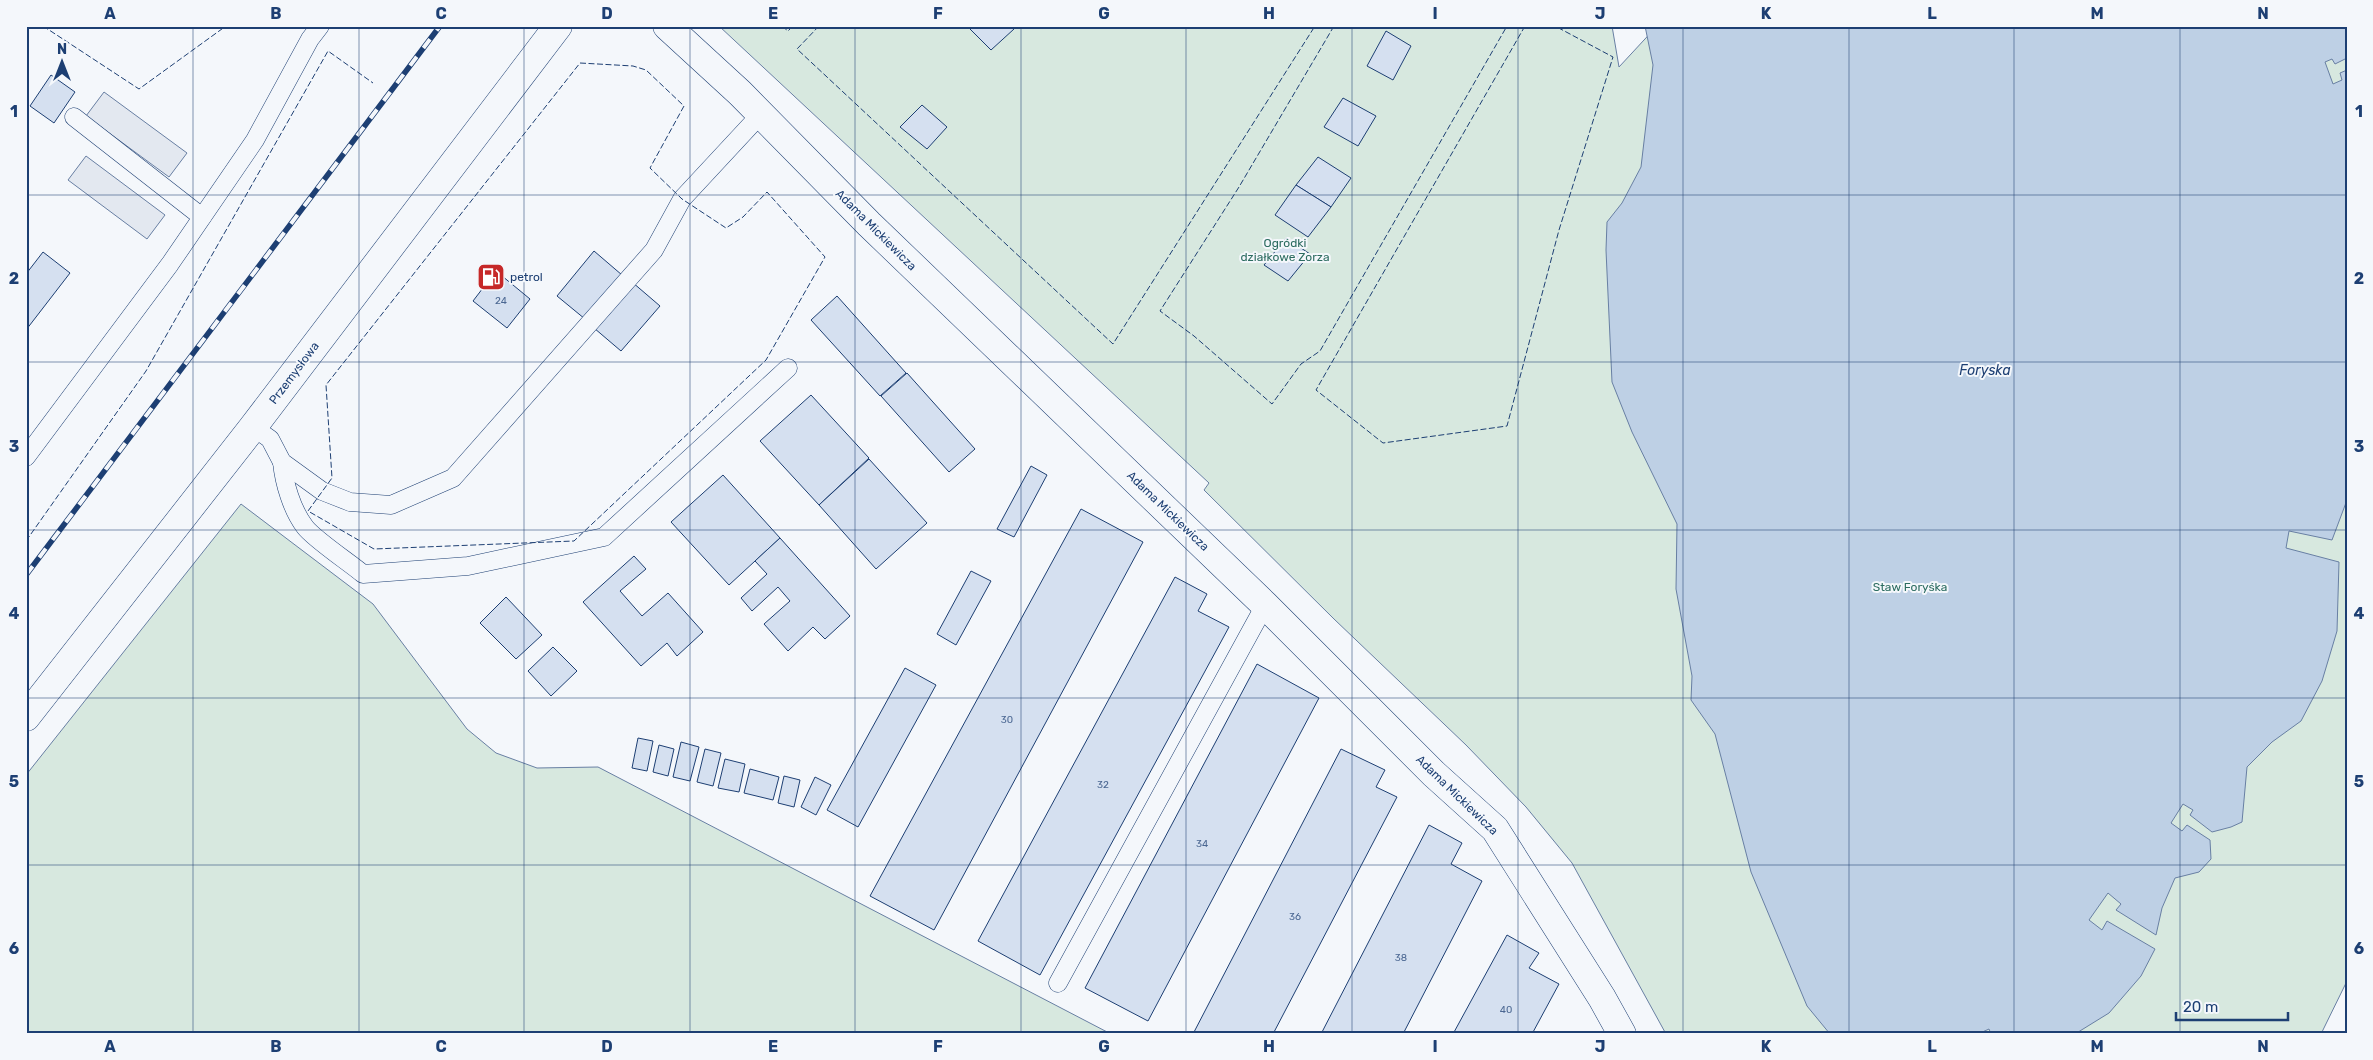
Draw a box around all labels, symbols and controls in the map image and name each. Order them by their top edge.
text: A [104,4,116,23]
text: B [270,4,282,23]
text: C [435,4,447,23]
text: D [601,4,613,23]
text: E [768,4,778,23]
text: F [933,4,943,23]
text: G [1098,4,1110,23]
text: H [1263,4,1275,23]
text: I [1432,4,1438,23]
text: J [1595,4,1605,23]
text: K [1761,4,1772,23]
text: L [1927,4,1937,23]
text: M [2090,4,2104,23]
text: N [2257,4,2269,23]
north arrow [38,38,88,88]
text: N [57,41,67,58]
text: 1 [10,102,18,121]
text: 1 [2355,102,2363,121]
street label: Adama Mickiewicza [833,187,919,273]
park label: Ogródki działkowe Zorza [1240,236,1330,264]
fuel station icon: petrol [476,262,506,292]
text: 2 [9,269,19,288]
text: 2 [2354,269,2364,288]
place label: petrol [510,270,543,284]
house number: 24 [495,295,507,307]
street label: Przemysłowa [266,339,322,407]
water label: Foryska [1959,362,2011,379]
text: 3 [9,437,19,456]
text: 3 [2354,437,2364,456]
street label: Adama Mickiewicza [1124,468,1212,554]
park label: Staw Foryśka [1873,580,1947,594]
text: 4 [9,604,20,623]
text: 4 [2354,604,2365,623]
house number: 30 [1001,714,1013,726]
street label: Adama Mickiewicza [1413,752,1501,838]
text: 5 [9,772,19,791]
text: 5 [2354,772,2364,791]
house number: 32 [1097,779,1109,791]
house number: 34 [1196,838,1208,850]
house number: 36 [1289,911,1301,923]
text: 6 [9,939,19,958]
text: 6 [2354,939,2364,958]
house number: 38 [1395,952,1407,964]
scale bar [2176,990,2288,1022]
text: 20 m [2183,998,2218,1016]
house number: 40 [1500,1004,1512,1016]
text: A [104,1037,116,1056]
text: B [270,1037,282,1056]
text: C [435,1037,447,1056]
text: D [601,1037,613,1056]
text: E [768,1037,778,1056]
text: F [933,1037,943,1056]
text: G [1098,1037,1110,1056]
text: H [1263,1037,1275,1056]
text: I [1432,1037,1438,1056]
text: J [1595,1037,1605,1056]
text: K [1761,1037,1772,1056]
text: L [1927,1037,1937,1056]
text: M [2090,1037,2104,1056]
text: N [2257,1037,2269,1056]

